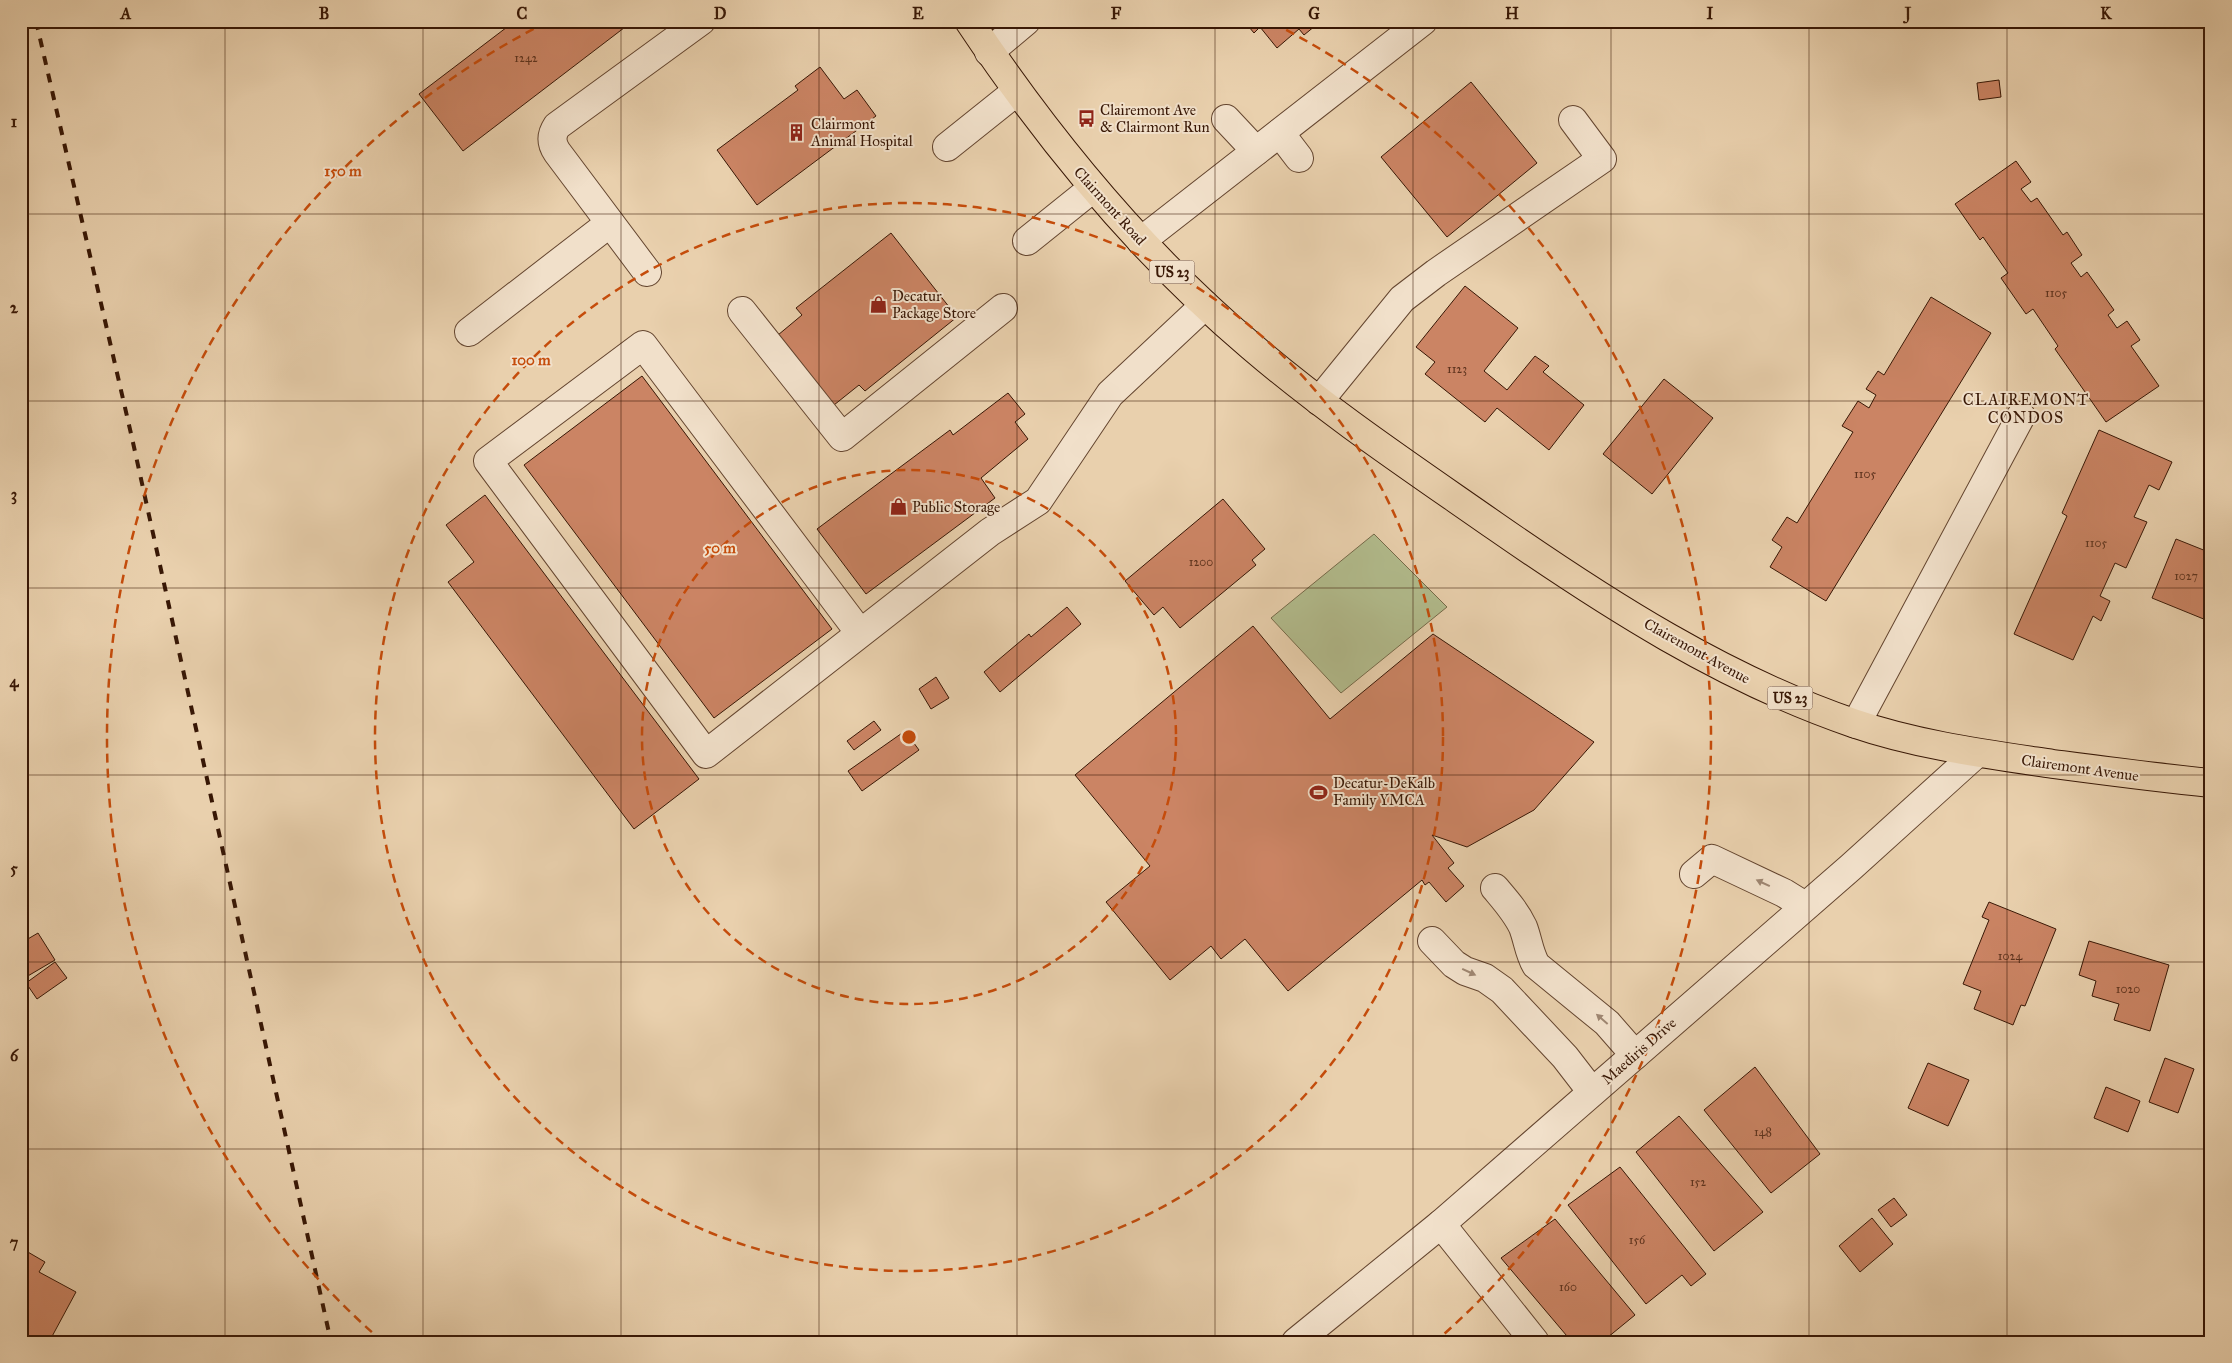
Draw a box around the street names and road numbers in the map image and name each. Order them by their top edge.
street label: Clairmont Road [1070,163,1150,249]
road number: US 23 [1150,260,1194,284]
street label: Clairemont Avenue [1641,614,1753,688]
road number: US 23 [1768,686,1812,710]
street label: Clairemont Avenue [2020,751,2140,785]
street label: Maediris Drive [1598,1014,1680,1088]

